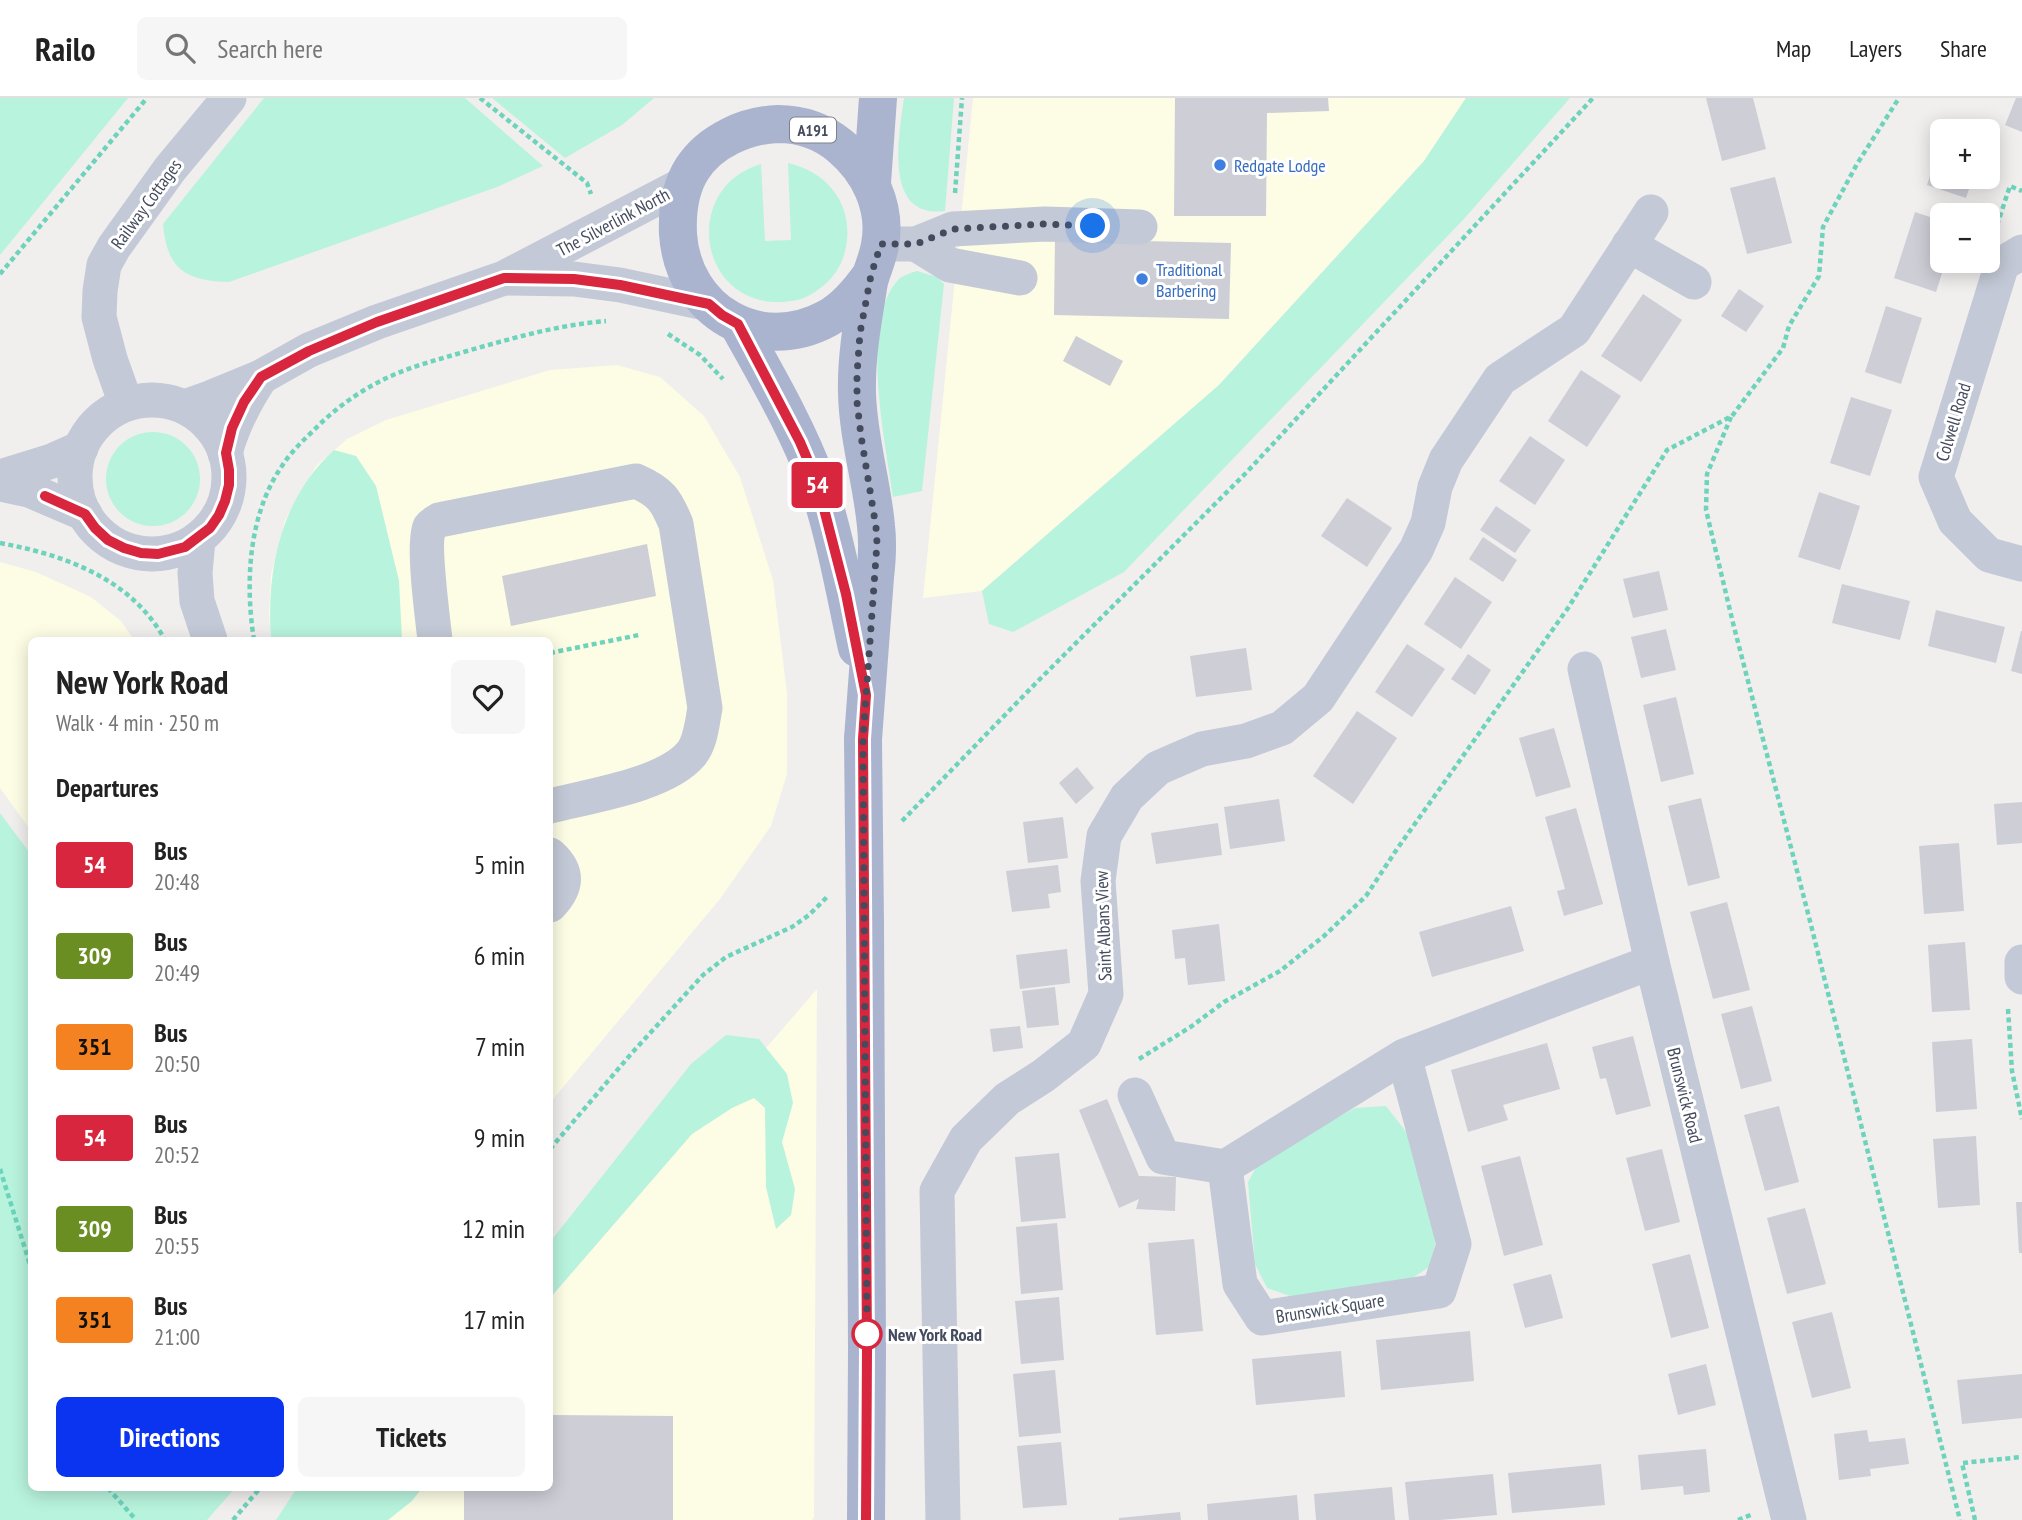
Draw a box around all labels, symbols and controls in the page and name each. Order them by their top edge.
search box [137,17,627,80]
text: Railo [35,27,95,70]
icon: search [161,29,199,67]
text: Search here [217,32,323,65]
text: Map [1776,33,1811,64]
text: Layers [1849,33,1902,64]
text: Share [1940,33,1987,64]
road number: A191 [790,118,836,142]
map controls [1930,119,2000,273]
button: + [1930,119,2000,189]
street label: Railway Cottages [106,154,186,254]
place label: Redgate Lodge [1234,154,1326,177]
marker: Redgate Lodge [1212,157,1228,173]
street label: The Silverlink North [553,183,673,261]
button: − [1930,203,2000,273]
your location [1075,208,1110,243]
place label: Traditional Barbering [1156,258,1223,302]
marker: Traditional Barbering [1134,271,1150,287]
street label: Colwell Road [1930,380,1976,464]
line badge: 54 [786,462,848,508]
text: 54 [806,469,828,500]
text: New York Road [56,660,228,703]
button: heart [451,660,525,734]
text: Walk · 4 min · 250 m [56,708,219,737]
text: Departures [56,771,159,804]
text: Bus [154,834,187,867]
text: 5 min [474,848,525,881]
text: 54 [83,849,106,880]
text: 20:48 [154,867,200,896]
street label: Saint Albans View [1090,870,1116,981]
text: Bus [154,925,187,958]
text: 6 min [474,939,525,972]
text: 309 [77,940,112,971]
text: 20:49 [154,958,200,987]
text: Bus [154,1016,187,1049]
text: 7 min [475,1030,525,1063]
text: 351 [77,1031,112,1062]
street label: Brunswick Road [1662,1045,1708,1145]
text: 20:50 [154,1049,200,1078]
text: Bus [154,1107,187,1140]
text: 9 min [474,1121,525,1154]
text: 54 [83,1122,106,1153]
text: 20:52 [154,1140,200,1169]
text: Bus [154,1198,187,1231]
text: 12 min [462,1212,525,1245]
text: 309 [77,1213,112,1244]
text: 20:55 [154,1231,200,1260]
street label: Brunswick Square [1274,1288,1386,1328]
text: Bus [154,1289,187,1322]
text: 17 min [463,1303,525,1336]
text: 351 [77,1304,112,1335]
marker: New York Road [852,1319,882,1349]
text: 21:00 [154,1322,200,1351]
place label: New York Road [888,1323,982,1346]
button: Directions [56,1397,284,1477]
button: Tickets [298,1397,525,1477]

